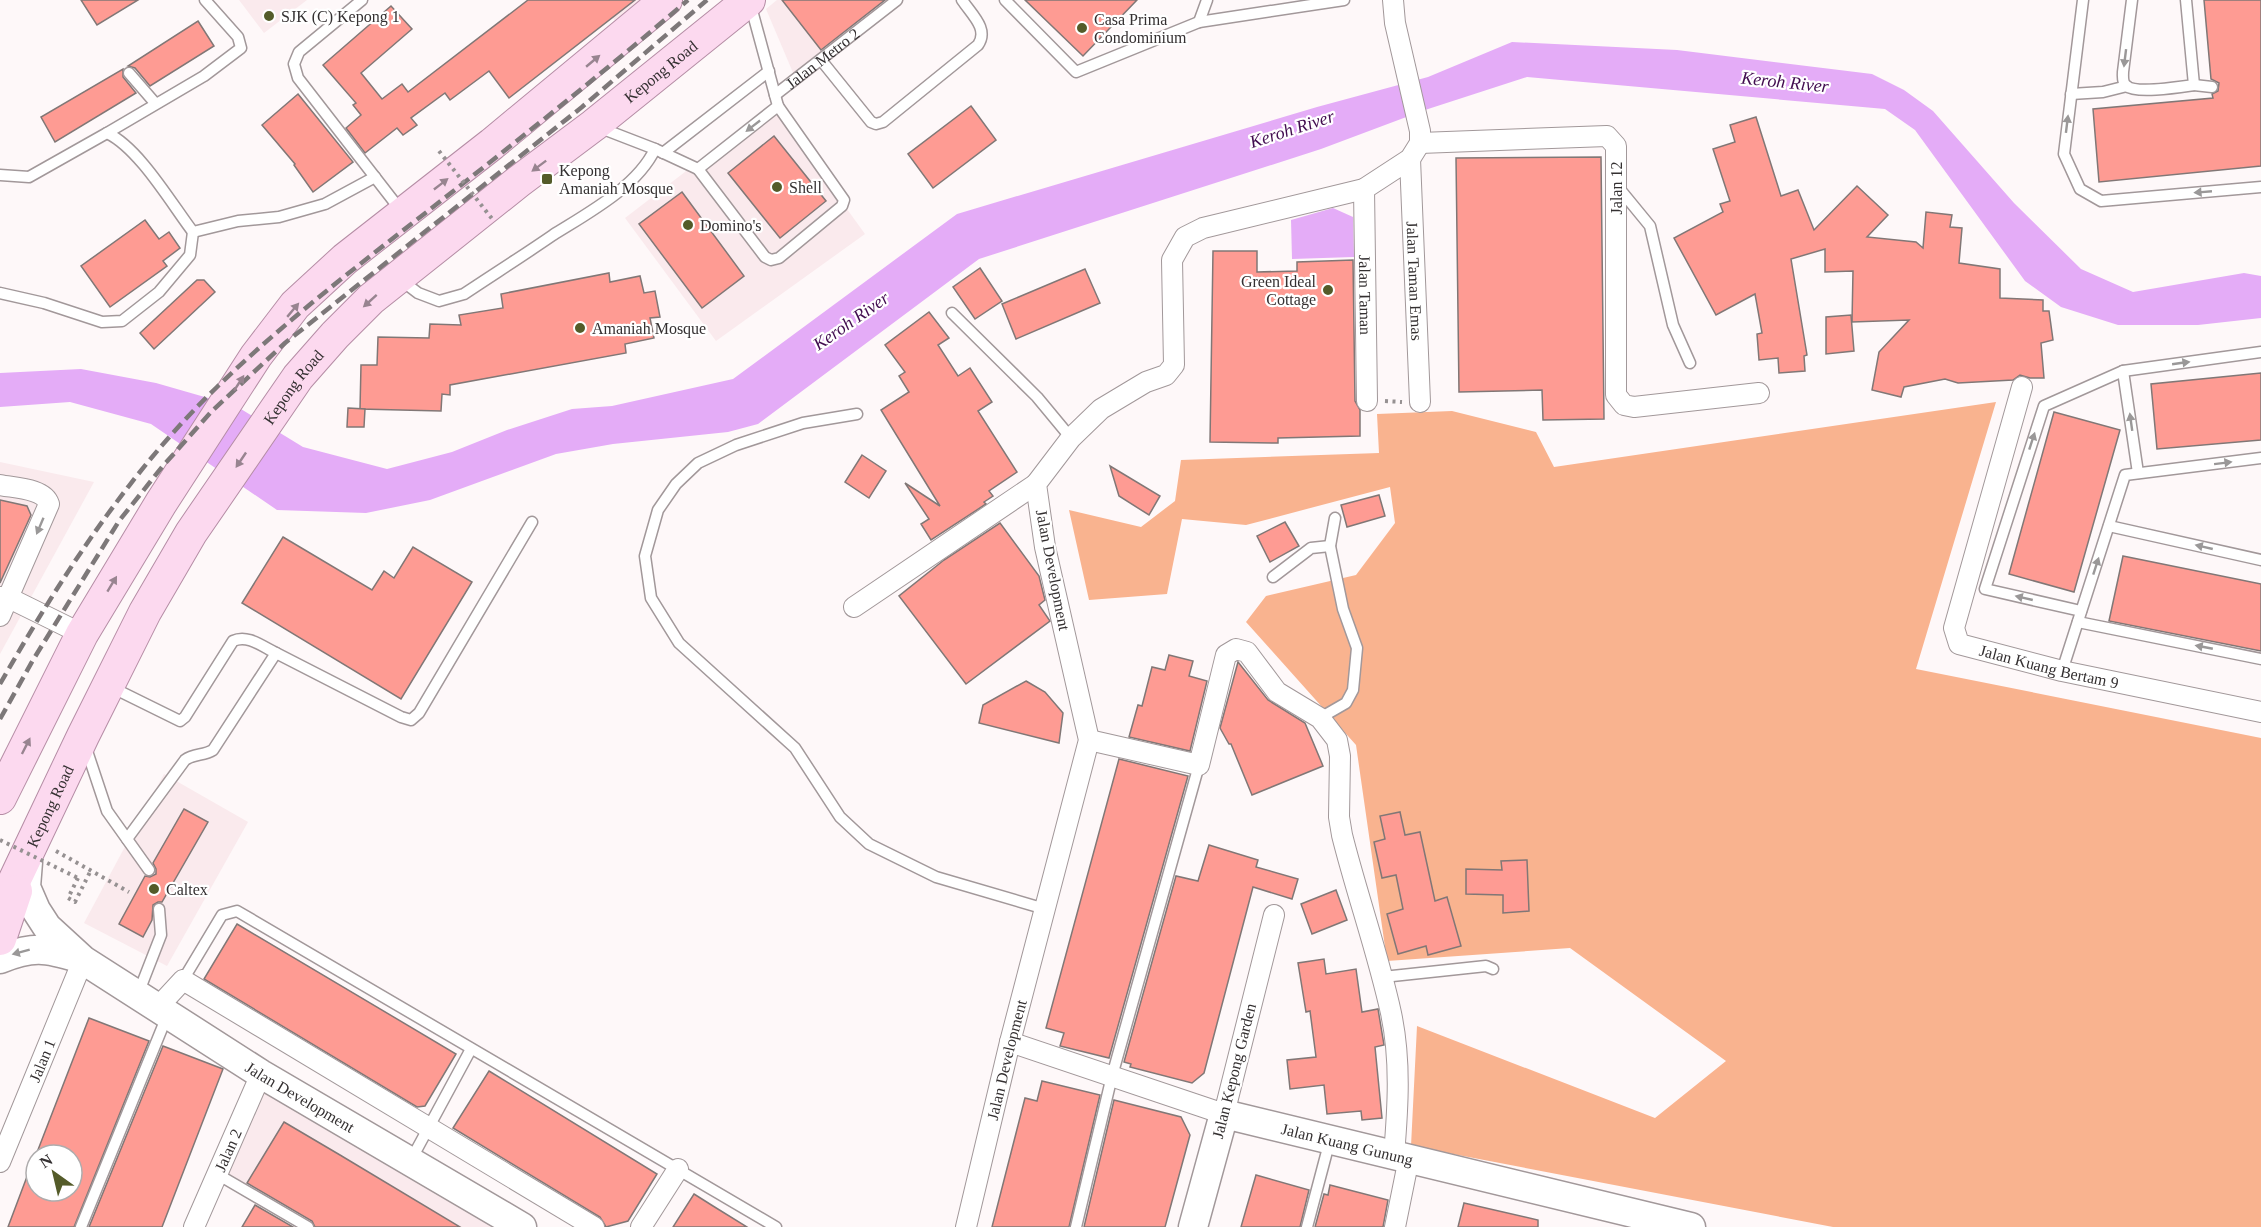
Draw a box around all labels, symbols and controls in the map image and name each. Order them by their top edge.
place label: SJK (C) Kepong 1 [281,8,400,26]
marker: SJK (C) Kepong 1 [262,9,276,23]
place label: Casa Prima Condominium [1094,11,1187,46]
marker: Casa Prima Condominium [1075,21,1089,35]
street label: Jalan Metro 2 [782,24,862,92]
street label: Kepong Road [621,37,700,106]
one-way arrow [2120,49,2129,68]
one-way arrow [585,55,600,68]
water label: Keroh River [1739,67,1831,97]
water label: Keroh River [1246,106,1338,152]
one-way arrow [2063,115,2072,134]
one-way arrow [745,120,760,132]
one-way arrow [531,160,546,172]
place label: Kepong Amaniah Mosque [559,162,673,198]
street label: Jalan 12 [1608,162,1625,214]
marker: Kepong Amaniah Mosque [540,172,554,186]
one-way arrow [434,179,449,191]
place label: Shell [789,179,822,196]
marker: Shell [770,180,784,194]
one-way arrow [2193,187,2212,197]
place label: Domino's [700,217,762,234]
marker: Domino's [681,218,695,232]
street label: Jalan Taman Emas [1404,221,1426,341]
street label: Jalan Taman [1356,255,1375,335]
place label: Green Ideal Cottage [1241,273,1317,309]
marker: Green Ideal Cottage [1321,283,1335,297]
water label: Keroh River [808,287,894,355]
one-way arrow [363,294,378,307]
one-way arrow [286,302,299,318]
place label: Amaniah Mosque [592,320,706,338]
marker: Amaniah Mosque [573,321,587,335]
street label: Kepong Road [260,346,326,427]
one-way arrow [2172,359,2191,368]
one-way arrow [233,375,244,391]
one-way arrow [2126,413,2135,432]
one-way arrow [2028,432,2038,450]
one-way arrow [236,452,247,468]
one-way arrow [2214,458,2233,467]
street label: Jalan Development [1032,508,1073,633]
one-way arrow [35,517,45,535]
one-way arrow [2195,542,2213,552]
one-way arrow [2091,557,2101,575]
one-way arrow [107,576,118,592]
one-way arrow [2014,593,2033,602]
street label: Jalan Kuang Bertam 9 [1978,641,2120,691]
one-way arrow [2194,642,2213,651]
one-way arrow [22,737,31,754]
street label: Kepong Road [23,763,76,850]
place label: Caltex [166,881,208,898]
marker: Caltex [147,882,161,896]
one-way arrow [12,948,30,958]
street label: Jalan Development [983,997,1029,1122]
street label: Jalan Kepong Garden [1209,1002,1260,1141]
street label: Jalan 1 [25,1036,58,1084]
street label: Jalan Development [243,1058,358,1136]
street label: Jalan Kuang Gunung [1280,1120,1415,1169]
street label: Jalan 2 [211,1126,244,1174]
north arrow [24,1143,84,1203]
text: N [36,1150,56,1171]

